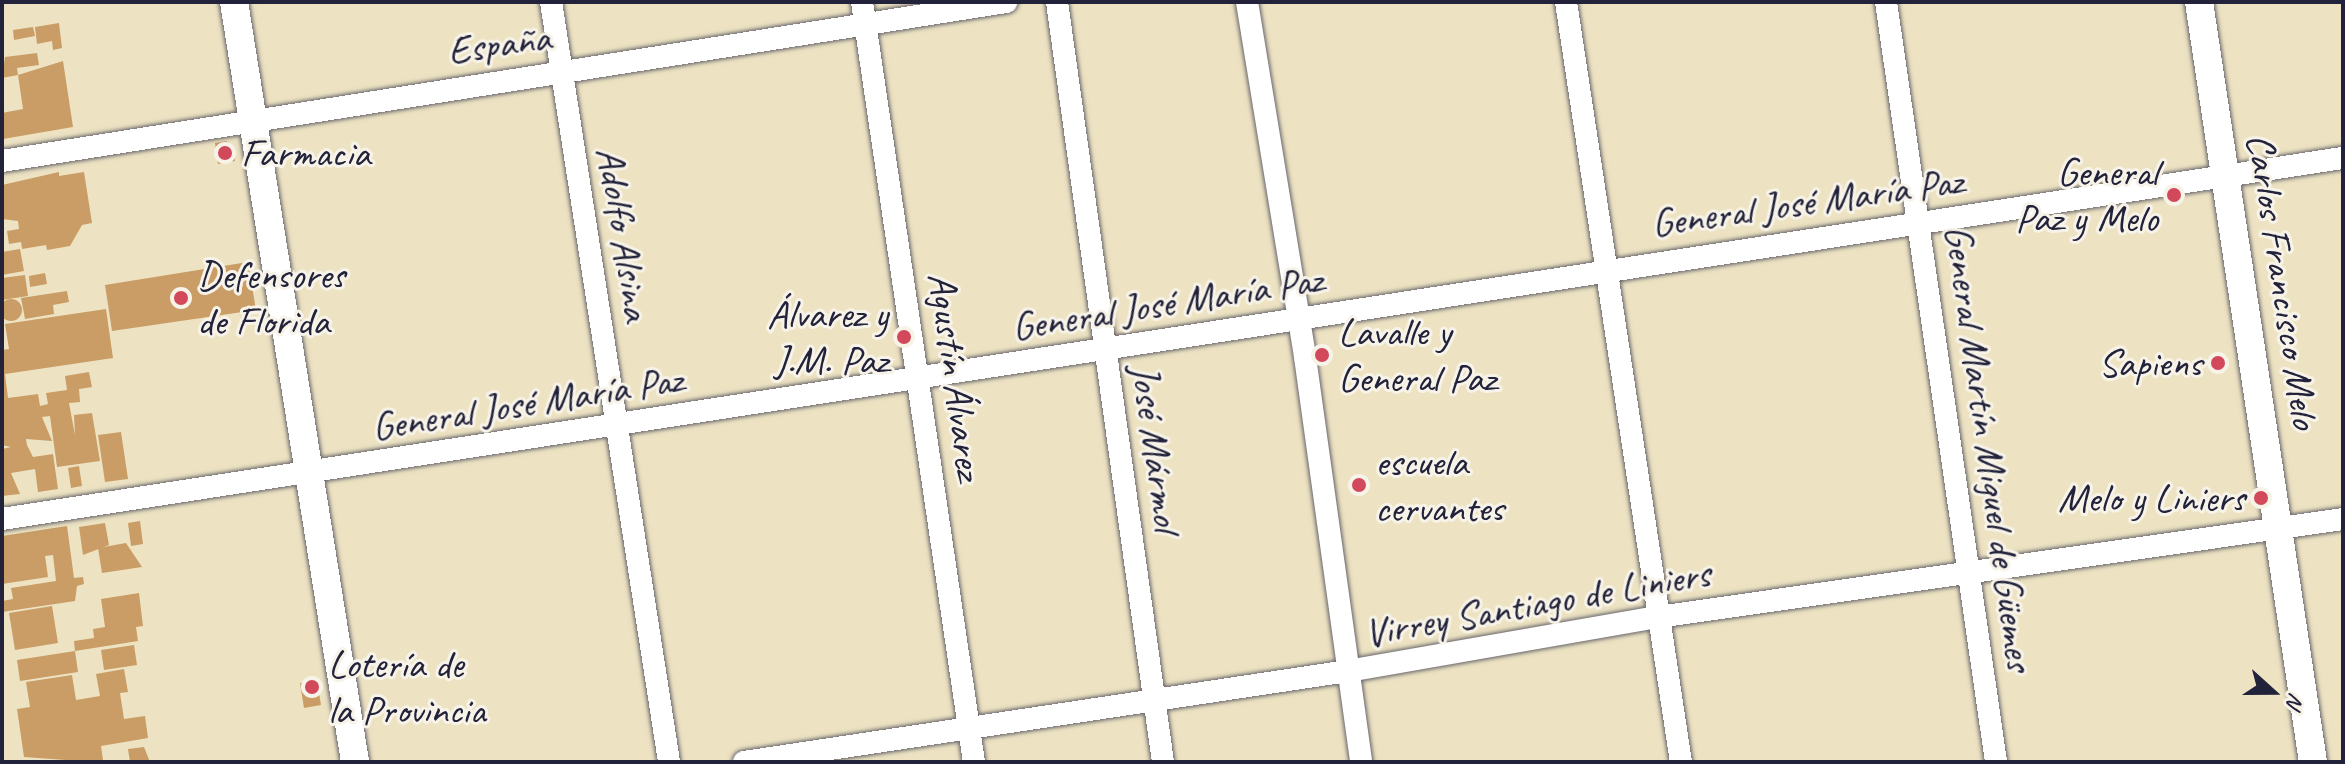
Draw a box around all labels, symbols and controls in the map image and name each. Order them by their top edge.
street label: España [445,13,553,75]
place label: Farmacia [241,129,370,177]
street label: Carlos Francisco Melo [2236,129,2330,433]
marker: Farmacia [216,144,234,162]
street label: Adolfo Alsina [587,144,661,324]
place label: General Paz y Melo [2015,148,2158,242]
street label: General José María Paz [1648,156,1966,248]
marker: General Paz y Melo [2165,186,2183,204]
street label: General Martín Miguel de Güemes [1934,222,2044,674]
place label: Defensores de Florida [197,251,345,345]
street label: General José María Paz [1008,255,1326,351]
street label: Agustín Álvarez [918,269,994,483]
marker: Defensores de Florida [172,289,190,307]
place label: Álvarez y J.M. Paz [767,290,888,384]
place label: Lavalle y General Paz [1338,308,1496,402]
marker: Álvarez y J.M. Paz [895,328,913,346]
place label: Sapiens [2098,339,2202,387]
marker: Lavalle y General Paz [1313,346,1331,364]
marker: Sapiens [2209,354,2227,372]
street label: General José María Paz [368,355,686,451]
street label: José Mármol [1121,361,1191,535]
place label: escuela cervantes [1375,438,1504,532]
place label: Melo y Liniers [2057,474,2245,522]
marker: escuela cervantes [1350,476,1368,494]
marker: Melo y Liniers [2252,489,2270,507]
street label: Virrey Santiago de Liniers [1360,549,1714,657]
place label: Lotería de la Provincia [328,640,487,734]
north arrow [2233,652,2313,732]
marker: Lotería de la Provincia [303,678,321,696]
text: N [2280,689,2311,712]

